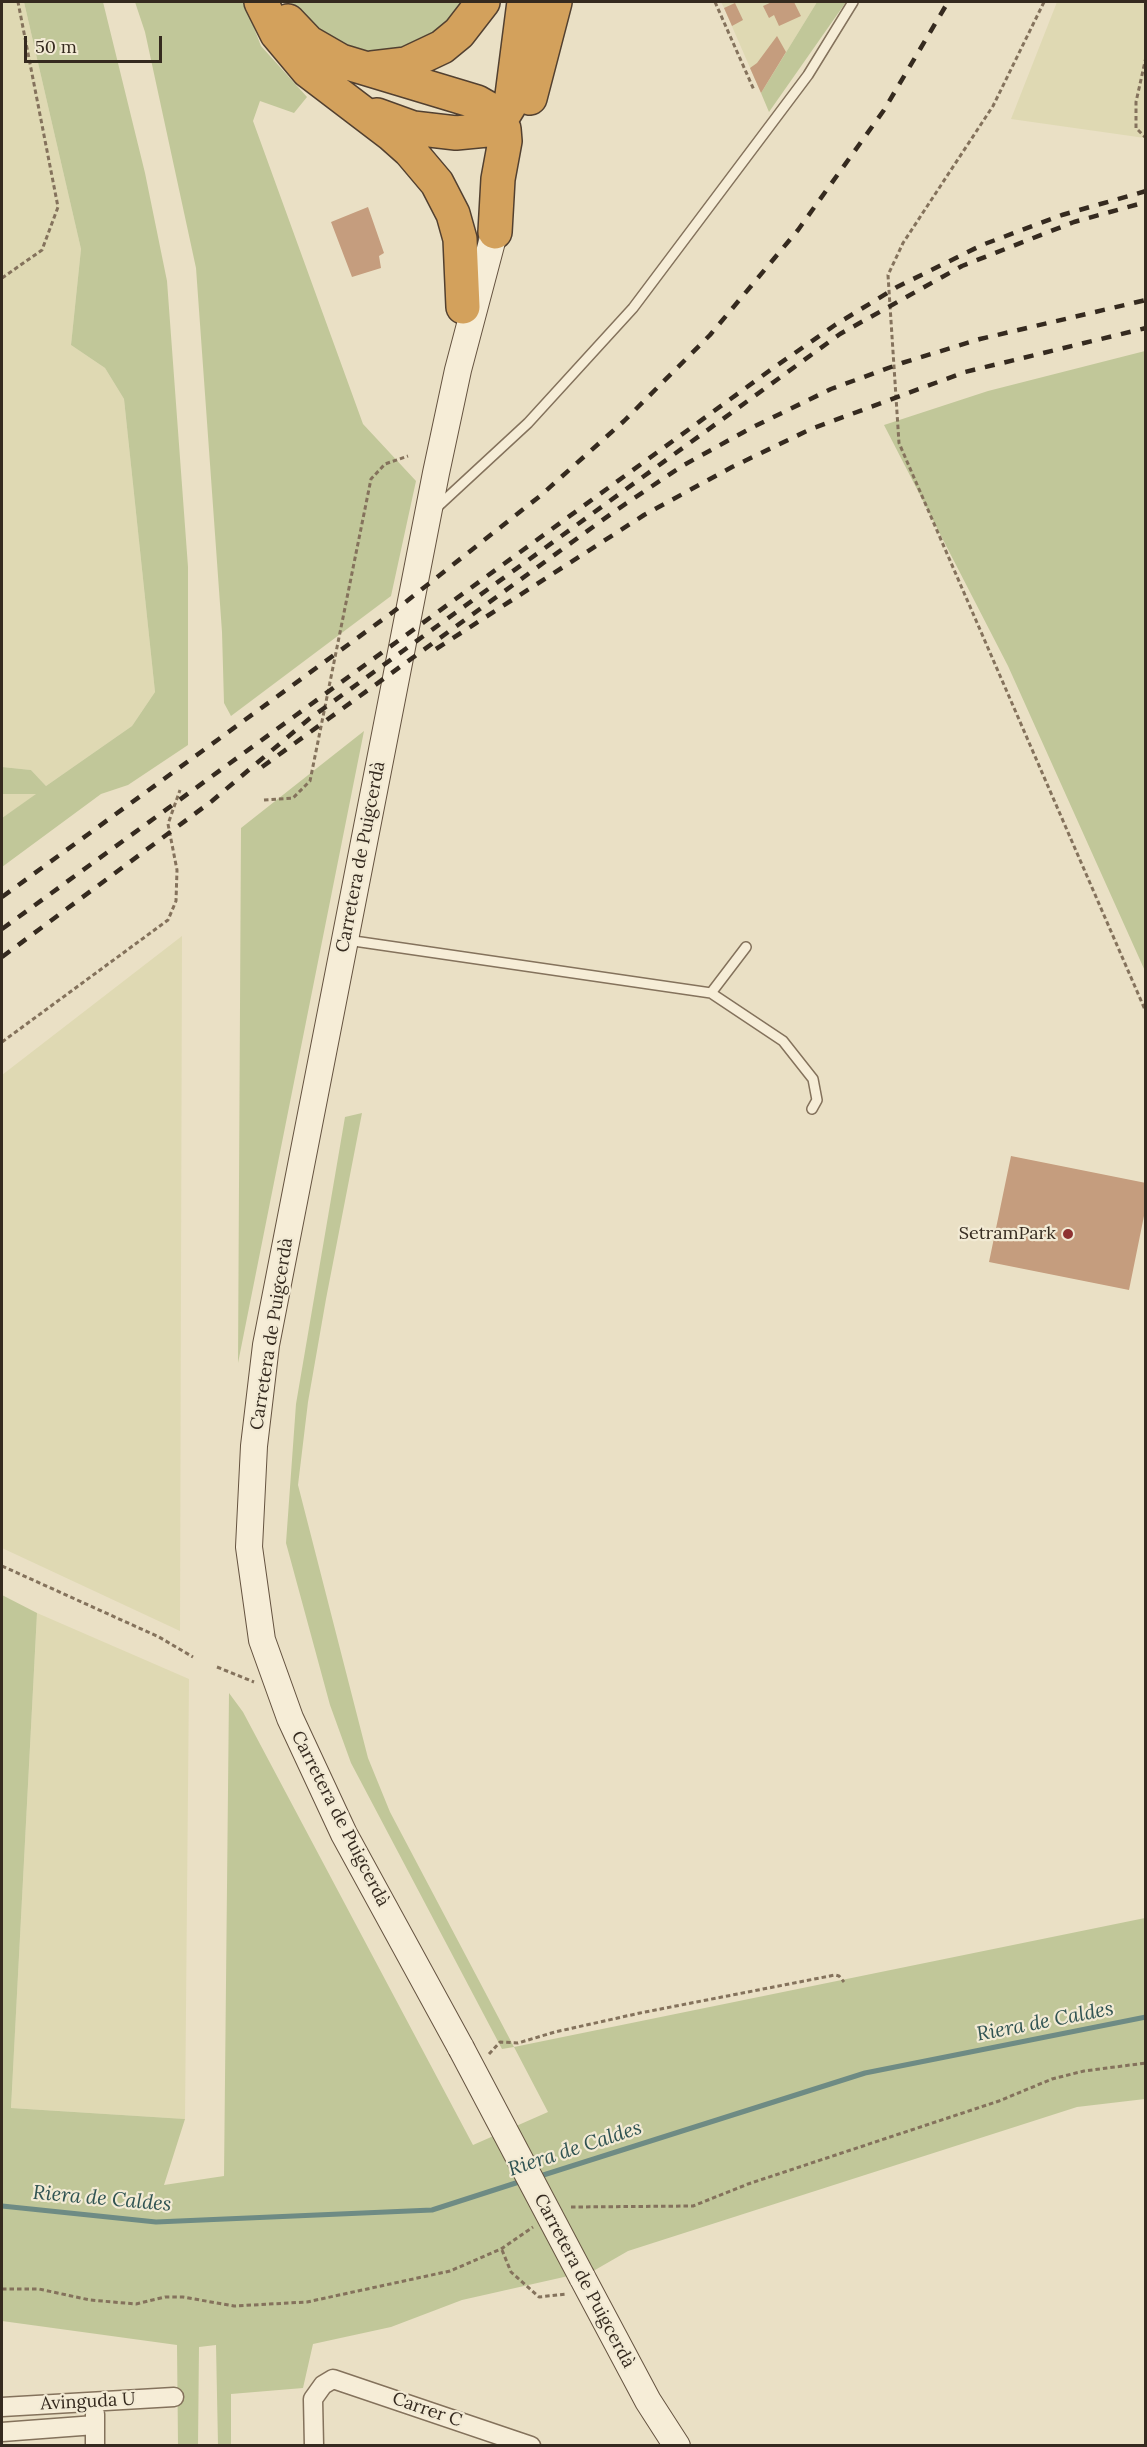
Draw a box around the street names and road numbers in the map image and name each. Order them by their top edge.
street label: Carretera de Puigcerdà [332,760,390,954]
street label: Carretera de Puigcerdà [246,1236,298,1432]
street label: Carretera de Puigcerdà [286,1728,394,1910]
street label: Carretera de Puigcerdà [529,2190,639,2372]
street label: Carrer C [389,2388,465,2432]
street label: Avinguda U [40,2389,136,2415]

